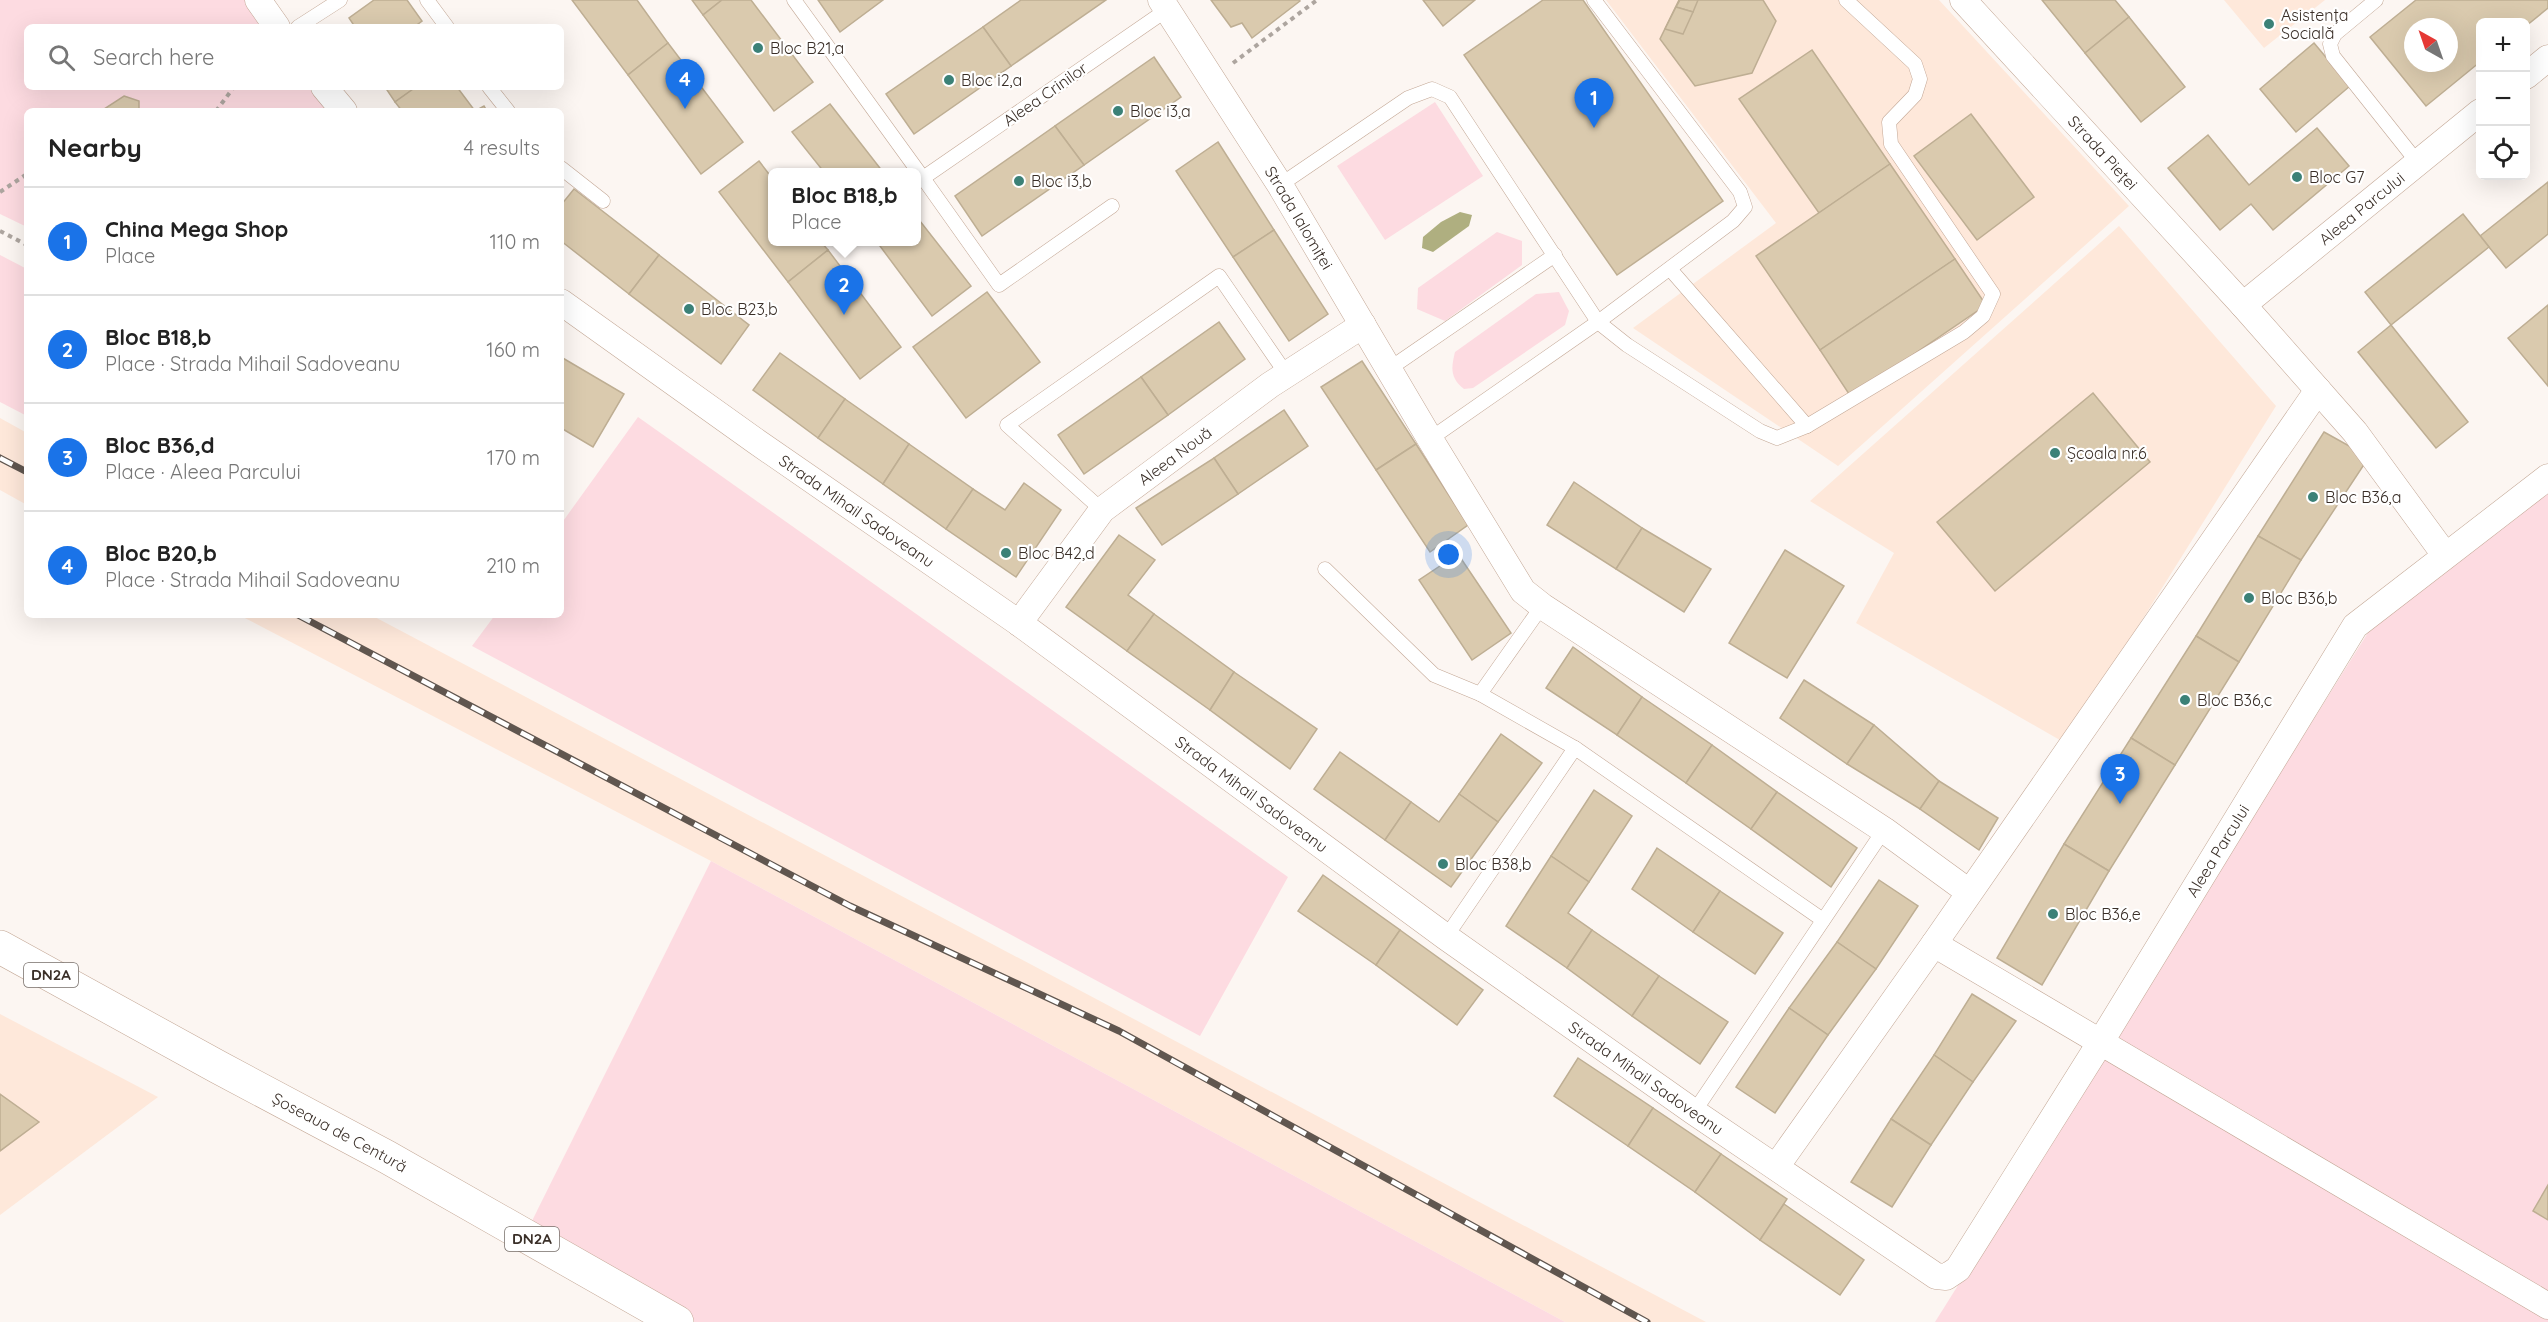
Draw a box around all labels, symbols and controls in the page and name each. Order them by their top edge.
place label: Asistența Socială [2281,5,2349,43]
marker: Asistența Socială [2262,17,2276,31]
north arrow [2404,18,2458,72]
map controls [2476,18,2530,180]
button: + [2476,18,2530,72]
search box [24,24,564,90]
place label: Bloc B21,a [770,38,844,58]
icon: search [45,41,78,74]
marker: Bloc B21,a [751,41,765,55]
text: Search here [93,43,214,71]
street label: Aleea Crinilor [999,58,1091,130]
pin: 4 [666,60,704,109]
place label: Bloc i2,a [961,70,1022,90]
button: − [2476,72,2530,126]
marker: Bloc i2,a [942,73,956,87]
pin: 1 [1574,78,1614,128]
place label: Bloc i3,a [1130,101,1191,121]
marker: Bloc i3,a [1111,104,1125,118]
street label: Strada Pieței [2064,111,2142,194]
button: locate [2476,126,2530,180]
text: Nearby [48,131,142,164]
text: 4 results [464,135,540,160]
street label: Strada Ialomiței [1261,162,1338,273]
place label: Bloc G7 [2309,167,2365,187]
popup [768,168,921,246]
street label: Aleea Parcului [2315,168,2409,249]
marker: Bloc G7 [2290,170,2304,184]
place label: Bloc i3,b [1031,171,1092,191]
marker: Bloc i3,b [1012,174,1026,188]
text: Bloc B18,b [791,181,898,209]
text: Place [791,209,842,234]
text: China Mega Shop [105,215,288,243]
text: 1 [64,229,71,254]
text: 110 m [490,229,540,254]
text: Place [105,243,155,268]
pin: 2 [824,266,864,315]
place label: Bloc B23,b [701,299,778,319]
marker: Bloc B23,b [682,302,696,316]
text: Bloc B18,b [105,323,211,351]
text: 2 [62,337,73,362]
text: 160 m [486,337,540,362]
text: Place · Strada Mihail Sadoveanu [105,351,400,376]
street label: Aleea Nouă [1134,422,1215,490]
text: Bloc B36,d [105,431,215,459]
place label: Școala nr.6 [2067,443,2147,463]
text: 3 [62,445,73,470]
text: 170 m [487,445,540,470]
marker: Școala nr.6 [2048,446,2062,460]
street label: Strada Mihail Sadoveanu [775,450,938,571]
text: Place · Aleea Parcului [105,459,301,484]
place label: Bloc B36,a [2325,487,2401,507]
marker: Bloc B36,a [2306,490,2320,504]
text: Bloc B20,b [105,539,217,567]
your location [1434,540,1463,569]
place label: Bloc B42,d [1018,543,1095,563]
marker: Bloc B42,d [999,546,1013,560]
text: 4 [62,553,73,578]
text: 210 m [486,553,540,578]
text: Place · Strada Mihail Sadoveanu [105,567,400,592]
place label: Bloc B36,b [2261,588,2337,608]
marker: Bloc B36,b [2242,591,2256,605]
place label: Bloc B36,c [2197,690,2272,710]
marker: Bloc B36,c [2178,693,2192,707]
street label: Strada Mihail Sadoveanu [1171,731,1332,857]
pin: 3 [2100,754,2140,804]
street label: Aleea Parcului [2182,801,2253,901]
place label: Bloc B38,b [1455,854,1531,874]
marker: Bloc B38,b [1436,857,1450,871]
place label: Bloc B36,e [2065,904,2141,924]
marker: Bloc B36,e [2046,907,2060,921]
road number: DN2A [24,963,78,987]
street label: Strada Mihail Sadoveanu [1565,1017,1727,1139]
street label: Șoseaua de Centură [269,1088,411,1176]
road number: DN2A [505,1227,559,1251]

